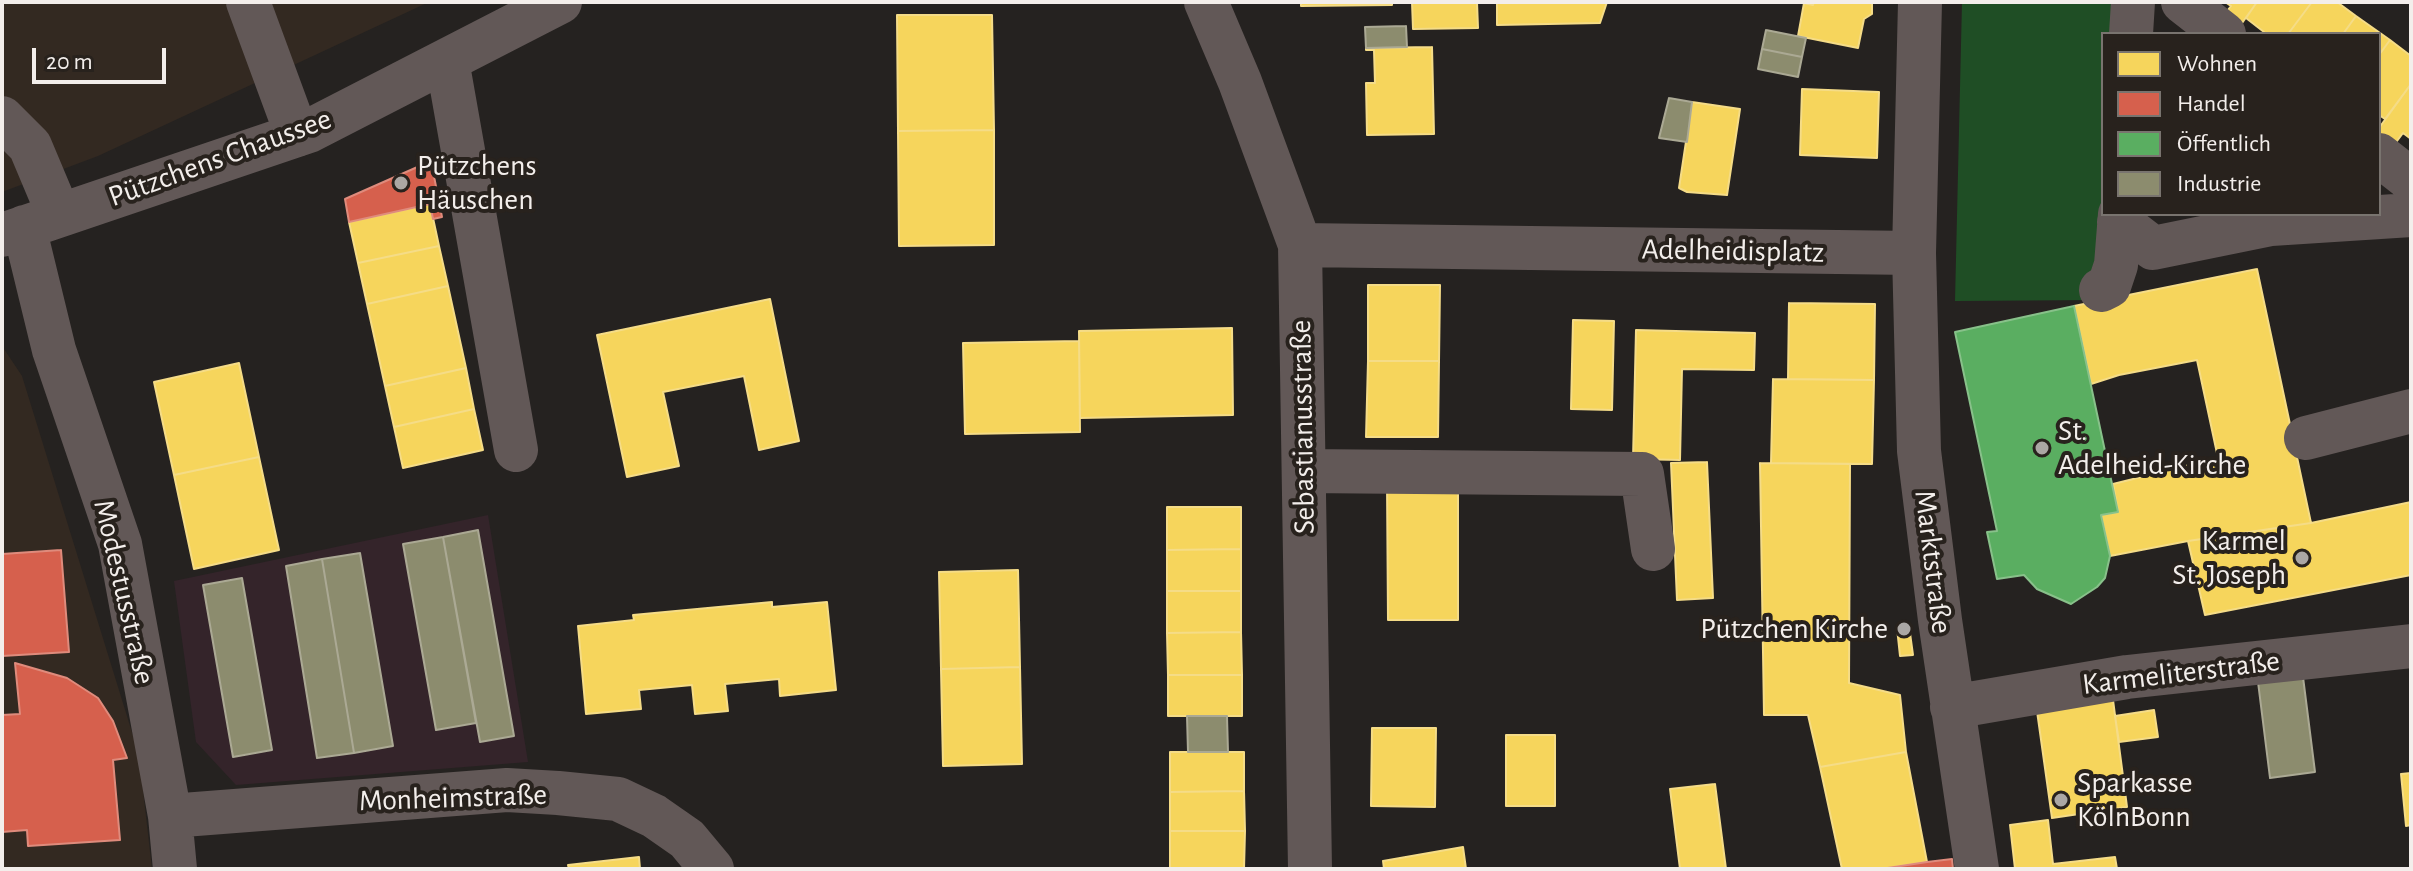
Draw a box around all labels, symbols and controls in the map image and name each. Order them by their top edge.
scale bar [36,32,170,82]
legend [2101,32,2381,216]
text: 20 m [46,50,93,74]
text: Wohnen [2177,52,2257,76]
text: Handel [2177,92,2246,116]
street label: Pützchens Chaussee [104,101,336,215]
text: Öffentlich [2177,132,2271,156]
place label: Pützchens Häuschen [417,148,537,218]
text: Industrie [2177,172,2261,196]
marker: Pützchens Häuschen [392,174,410,192]
street label: Adelheidisplatz [1641,231,1825,271]
street label: Sebastianusstraße [1283,319,1323,535]
place label: St. Adelheid-Kirche [2058,413,2246,484]
marker: St. Adelheid-Kirche [2033,439,2051,457]
street label: Marktstraße [1906,488,1960,636]
street label: Modestusstraße [85,496,163,688]
place label: Karmel St. Joseph [2172,523,2286,594]
marker: Karmel St. Joseph [2293,549,2311,567]
place label: Pützchen Kirche [1700,611,1888,647]
marker: Pützchen Kirche [1895,620,1913,638]
street label: Karmeliterstraße [2080,643,2282,703]
place label: Sparkasse KölnBonn [2077,765,2193,836]
street label: Monheimstraße [358,777,548,819]
marker: Sparkasse KölnBonn [2052,791,2070,809]

